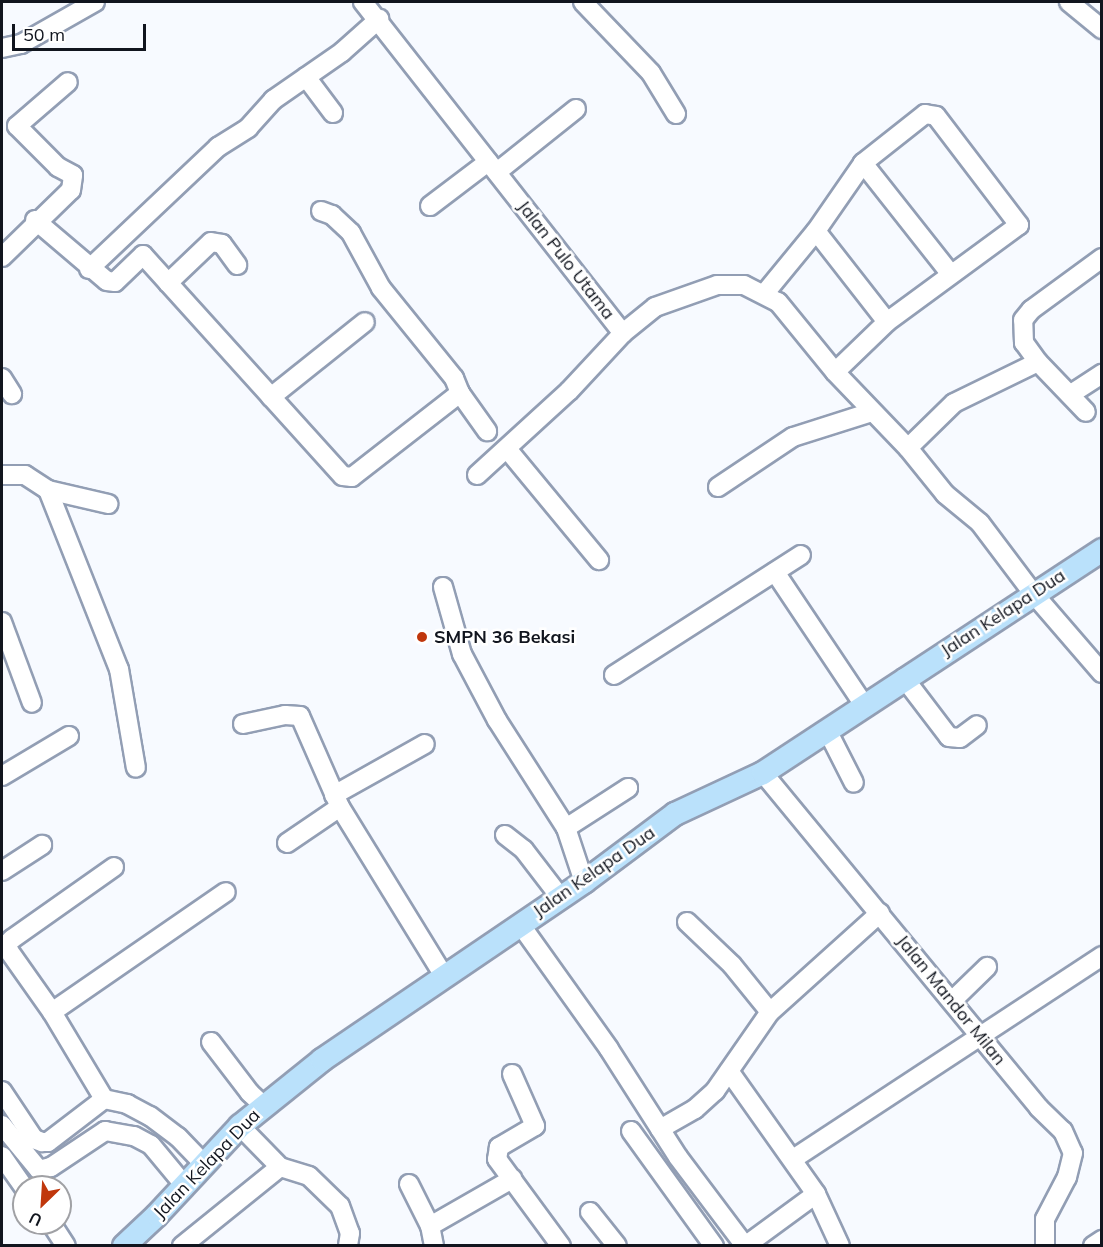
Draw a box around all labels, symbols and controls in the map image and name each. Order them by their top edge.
scale bar [15,12,148,50]
text: 50 m [23,23,65,46]
street label: Jalan Pulo Utama [513,196,619,324]
street label: Jalan Kelapa Dua [937,565,1069,661]
place label: SMPN 36 Bekasi [434,626,575,648]
marker: SMPN 36 Bekasi [415,630,429,644]
street label: Jalan Kelapa Dua [529,822,659,922]
street label: Jalan Mandor Milan [892,930,1010,1070]
street label: Jalan Kelapa Dua [149,1105,265,1223]
north arrow [12,1175,72,1235]
text: U [26,1208,45,1231]

